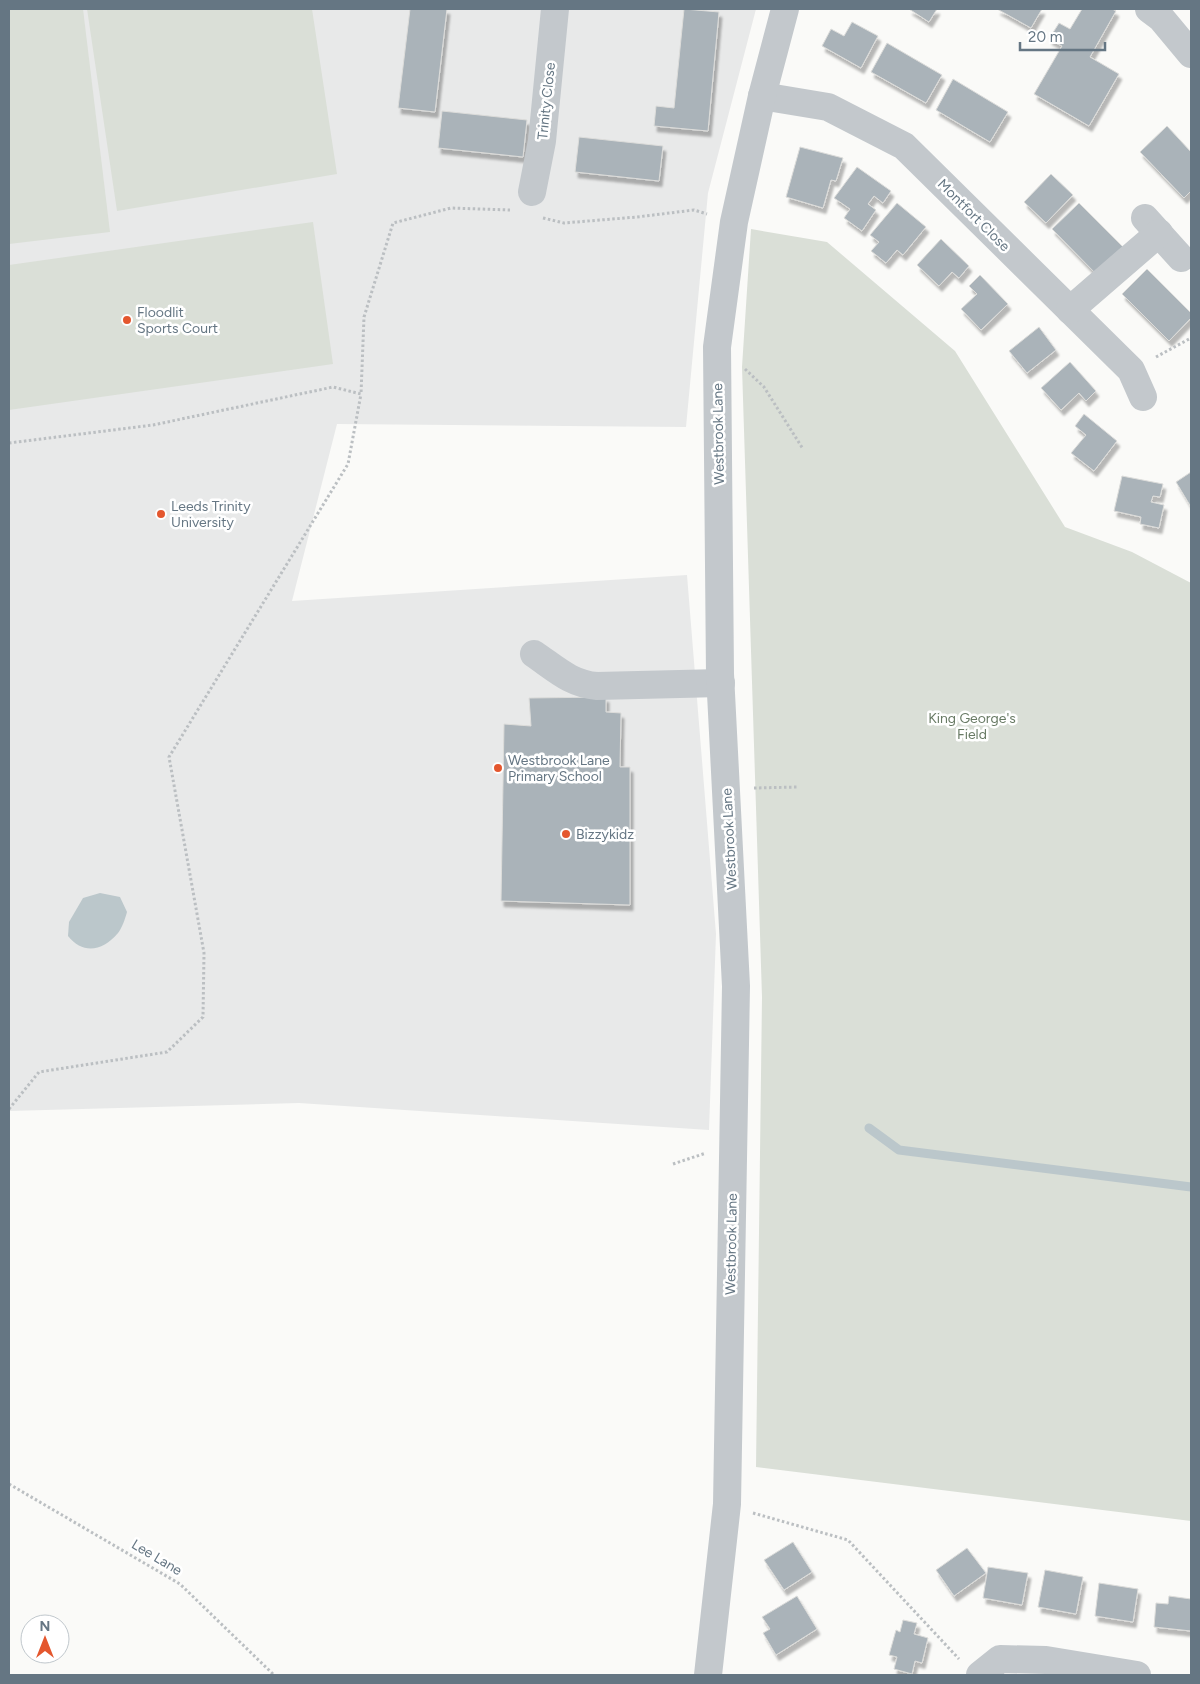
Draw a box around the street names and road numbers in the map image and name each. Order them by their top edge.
street label: Trinity Close [534,61,559,141]
street label: Montfort Close [934,176,1014,255]
street label: Westbrook Lane [709,383,728,485]
street label: Westbrook Lane [718,787,741,890]
street label: Westbrook Lane [722,1193,741,1295]
street label: Lee Lane [128,1536,185,1579]

